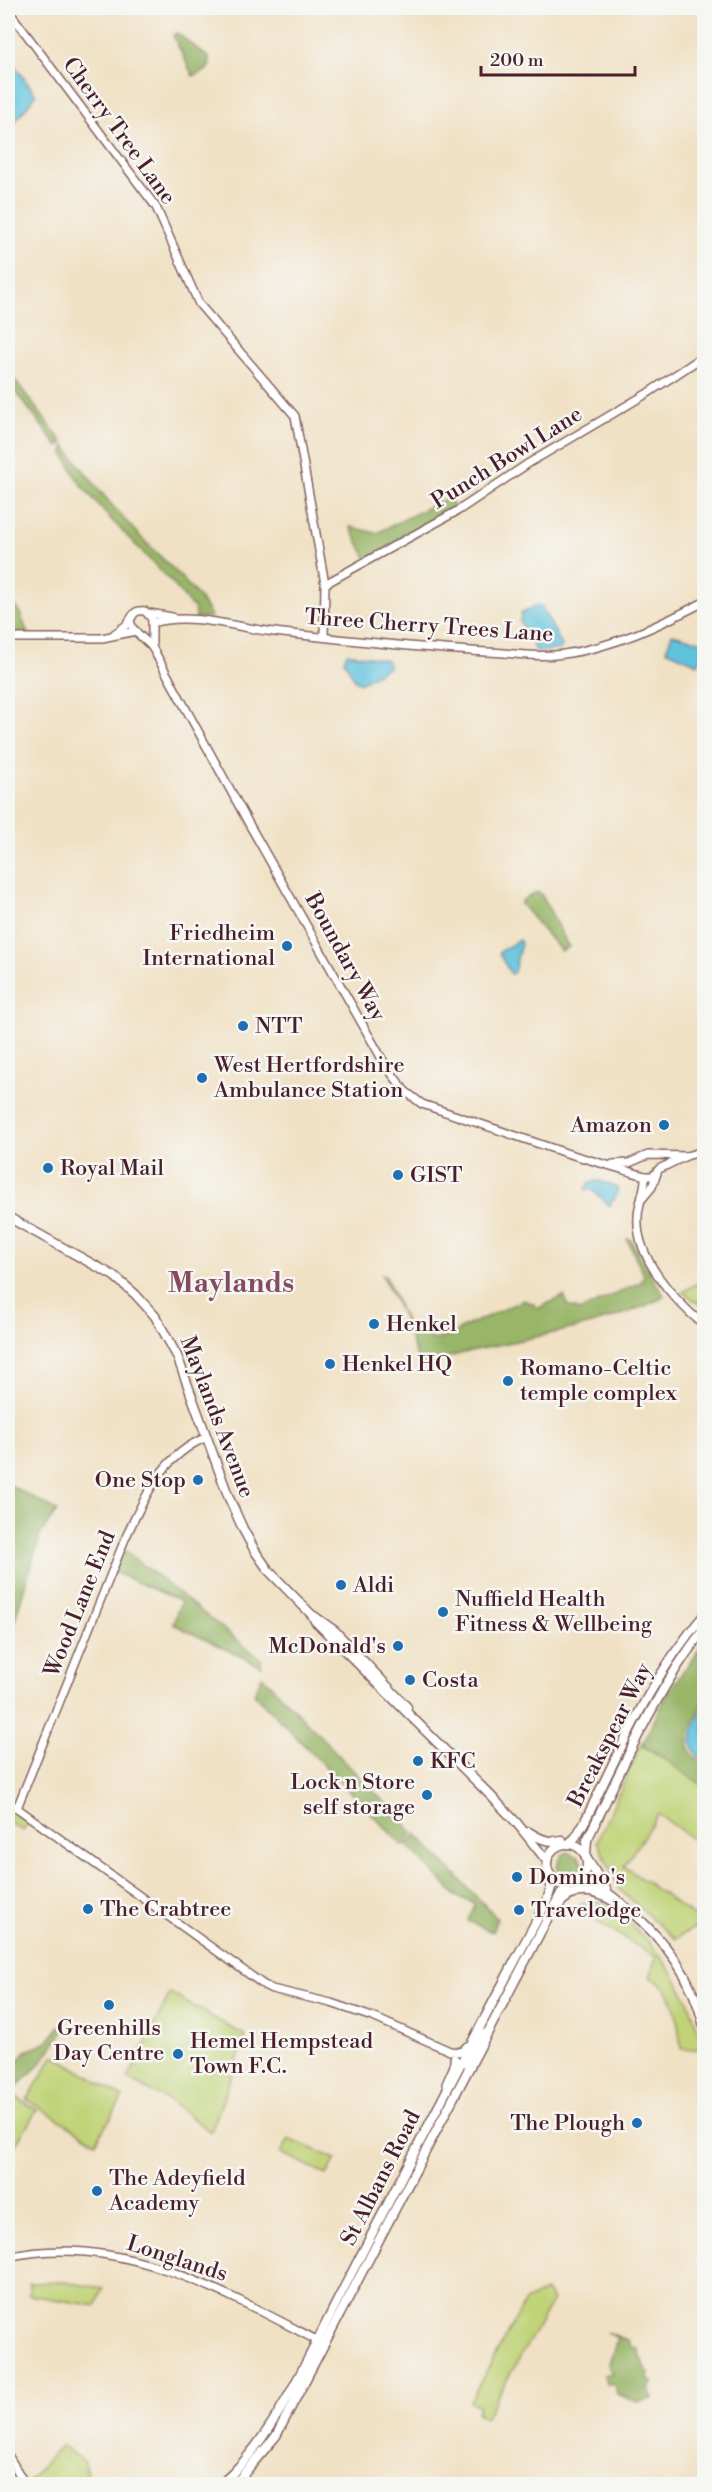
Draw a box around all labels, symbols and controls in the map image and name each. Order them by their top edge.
scale bar [481,39,636,77]
text: 200 m [490,49,544,72]
street label: Cherry Tree Lane [57,52,181,210]
street label: Punch Bowl Lane [426,401,588,515]
street label: Three Cherry Trees Lane [304,604,554,648]
street label: Boundary Way [298,887,392,1026]
place label: Friedheim International [143,920,275,972]
marker: Friedheim International [280,939,294,953]
place label: NTT [255,1013,302,1040]
marker: NTT [236,1019,250,1033]
place label: West Hertfordshire Ambulance Station [213,1052,405,1104]
marker: West Hertfordshire Ambulance Station [195,1071,209,1085]
place label: Amazon [569,1112,652,1139]
marker: Amazon [657,1118,671,1132]
place label: Royal Mail [60,1155,165,1182]
marker: Royal Mail [41,1161,55,1175]
place label: GIST [410,1162,462,1189]
marker: GIST [391,1168,405,1182]
district label: Maylands [168,1266,294,1301]
place label: Henkel [386,1311,457,1338]
marker: Henkel [367,1317,381,1331]
street label: Maylands Avenue [174,1332,260,1502]
place label: Henkel HQ [342,1351,452,1378]
place label: Romano-Celtic temple complex [520,1355,678,1407]
marker: Henkel HQ [323,1357,337,1371]
marker: Romano-Celtic temple complex [501,1374,515,1388]
place label: One Stop [95,1467,186,1494]
marker: One Stop [191,1473,205,1487]
street label: Wood Lane End [38,1526,122,1682]
place label: Aldi [352,1572,394,1599]
marker: Aldi [334,1578,348,1592]
place label: Nuffield Health Fitness & Wellbeing [455,1586,653,1638]
marker: Nuffield Health Fitness & Wellbeing [436,1605,450,1619]
place label: McDonald's [268,1633,386,1660]
marker: McDonald's [391,1639,405,1653]
street label: Breakspear Way [562,1658,658,1813]
place label: Costa [422,1667,479,1694]
marker: Costa [403,1673,417,1687]
place label: KFC [430,1748,476,1775]
marker: KFC [411,1754,425,1768]
place label: Lock n Store self storage [290,1769,415,1821]
marker: Lock n Store self storage [420,1788,434,1802]
place label: Domino's [529,1864,625,1891]
marker: Domino's [510,1870,524,1884]
place label: The Crabtree [100,1896,231,1923]
place label: Travelodge [531,1897,641,1924]
marker: The Crabtree [81,1902,95,1916]
marker: Travelodge [512,1903,526,1917]
marker: Greenhills Day Centre [102,1998,116,2012]
place label: Greenhills Day Centre [54,2015,164,2067]
place label: Hemel Hempstead Town F.C. [190,2028,373,2080]
marker: Hemel Hempstead Town F.C. [171,2047,185,2061]
street label: St Albans Road [335,2105,427,2250]
place label: The Plough [510,2110,625,2137]
marker: The Plough [630,2116,644,2130]
place label: The Adeyfield Academy [108,2165,246,2217]
marker: The Adeyfield Academy [90,2184,104,2198]
street label: Longlands [123,2230,231,2288]

